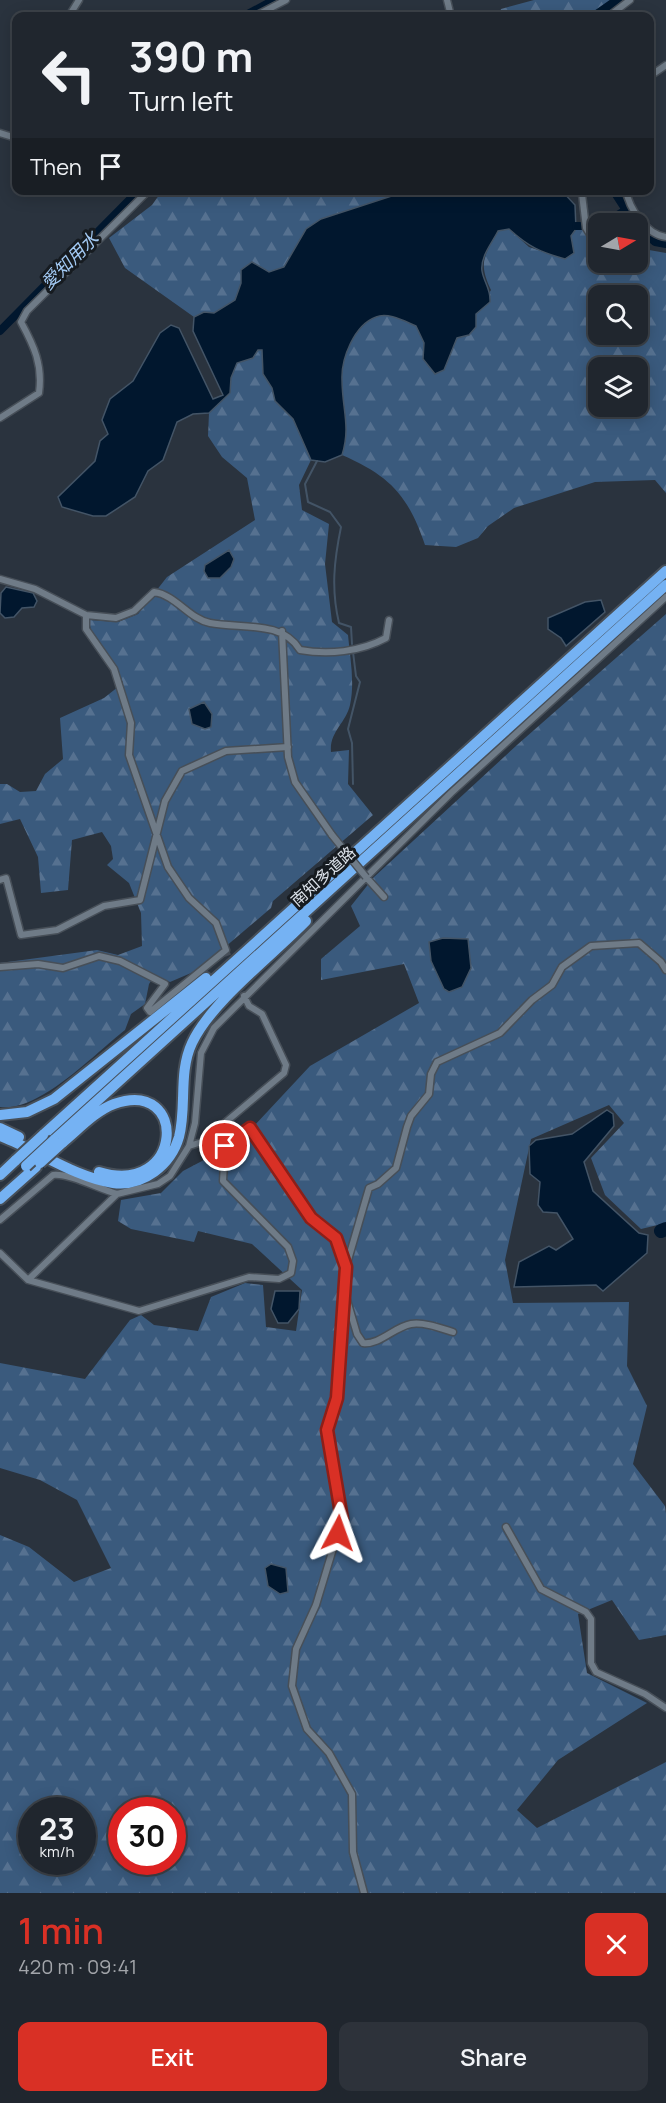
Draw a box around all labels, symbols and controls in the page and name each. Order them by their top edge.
text: 390 m [129,27,253,85]
icon: left [30,36,108,114]
text: Turn left [129,82,233,119]
icon: arrive [94,150,127,183]
text: Then [30,152,82,182]
north arrow [588,213,648,273]
map controls [588,213,648,417]
water label: 愛知用水 [35,225,105,294]
button: search [588,285,648,345]
button: layers [588,357,648,417]
street label: 南知多道路 [286,841,360,911]
pin [199,1120,250,1171]
icon: arrive [208,1129,241,1162]
position arrow [306,1501,370,1565]
speed limit sign: 30 [108,1797,186,1875]
text: 23 [39,1808,75,1849]
text: km/h [40,1841,74,1862]
text: 1 min [18,1906,104,1955]
button: close [585,1913,648,1976]
text: 420 m · 09:41 [18,1953,137,1980]
button: Exit [18,2022,327,2091]
button: Share [339,2022,648,2091]

